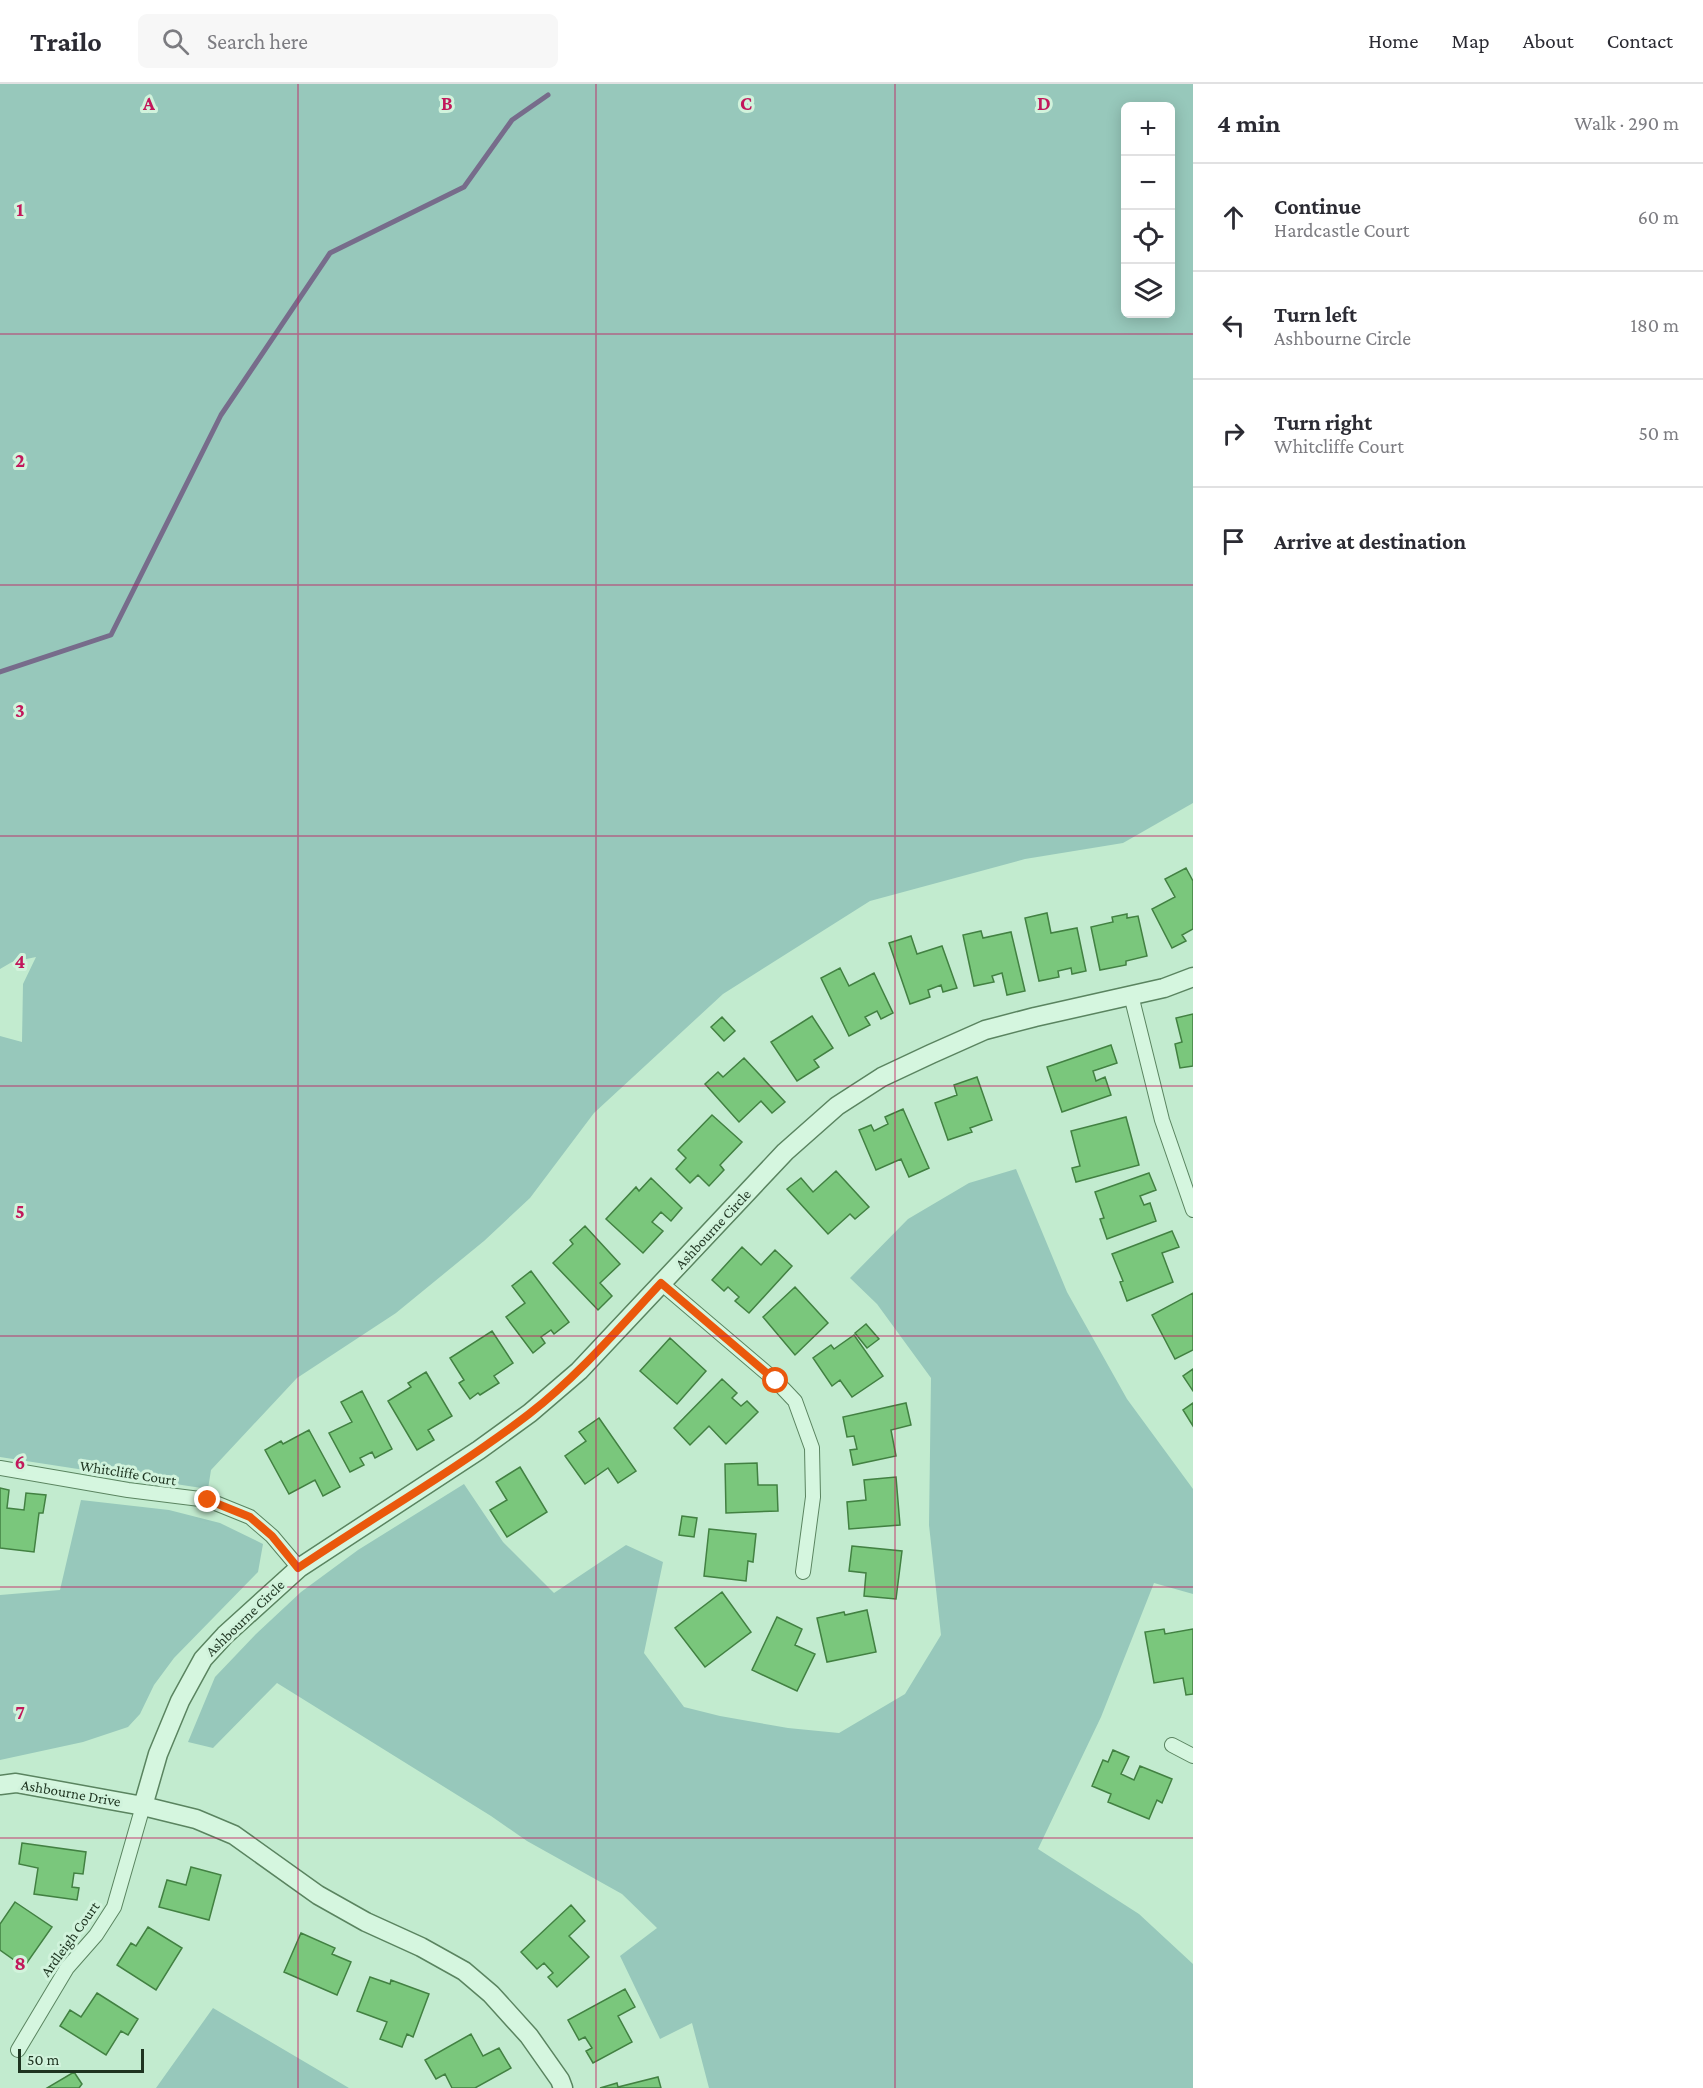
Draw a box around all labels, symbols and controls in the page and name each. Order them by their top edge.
search box [138,14,558,68]
icon: search [159,25,192,58]
text: Trailo [30,26,102,57]
text: Search here [207,29,308,54]
text: Home [1368,29,1418,53]
text: Map [1451,29,1490,53]
text: About [1523,29,1574,53]
text: Contact [1607,29,1673,53]
text: A [142,92,156,114]
text: B [441,92,453,114]
text: C [740,92,752,114]
text: D [1037,92,1051,114]
map controls [1121,102,1175,318]
button: + [1121,102,1175,156]
text: 4 min [1217,109,1281,138]
text: Walk · 290 m [1574,112,1679,134]
button: − [1121,156,1175,210]
text: Continue [1274,194,1361,219]
text: 1 [16,198,24,220]
icon: ahead [1217,201,1250,234]
text: 60 m [1638,206,1679,228]
button: locate [1121,210,1175,264]
text: Hardcastle Court [1274,219,1409,241]
button: layers [1121,264,1175,318]
text: Turn left [1274,302,1357,327]
icon: left [1217,309,1250,342]
text: 180 m [1630,314,1679,336]
text: Ashbourne Circle [1274,327,1411,349]
text: Turn right [1274,410,1372,435]
icon: right [1217,417,1250,450]
text: 50 m [1638,422,1679,444]
text: Whitcliffe Court [1274,435,1404,457]
text: 2 [15,449,25,471]
icon: arrive [1217,525,1250,558]
text: Arrive at destination [1274,529,1466,554]
text: 3 [15,699,25,721]
text: 4 [15,950,26,972]
street label: Ashbourne Circle [672,1186,754,1272]
text: 5 [15,1200,25,1222]
route start [762,1367,788,1393]
text: 6 [15,1451,25,1473]
street label: Whitcliffe Court [79,1457,178,1489]
route end [194,1486,220,1512]
street label: Ashbourne Circle [202,1576,288,1659]
text: 7 [15,1701,25,1723]
street label: Ashbourne Drive [20,1776,123,1810]
street label: Ardleigh Court [38,1898,104,1980]
text: 8 [14,1952,26,1974]
scale bar [18,2046,144,2074]
text: 50 m [27,2051,59,2068]

